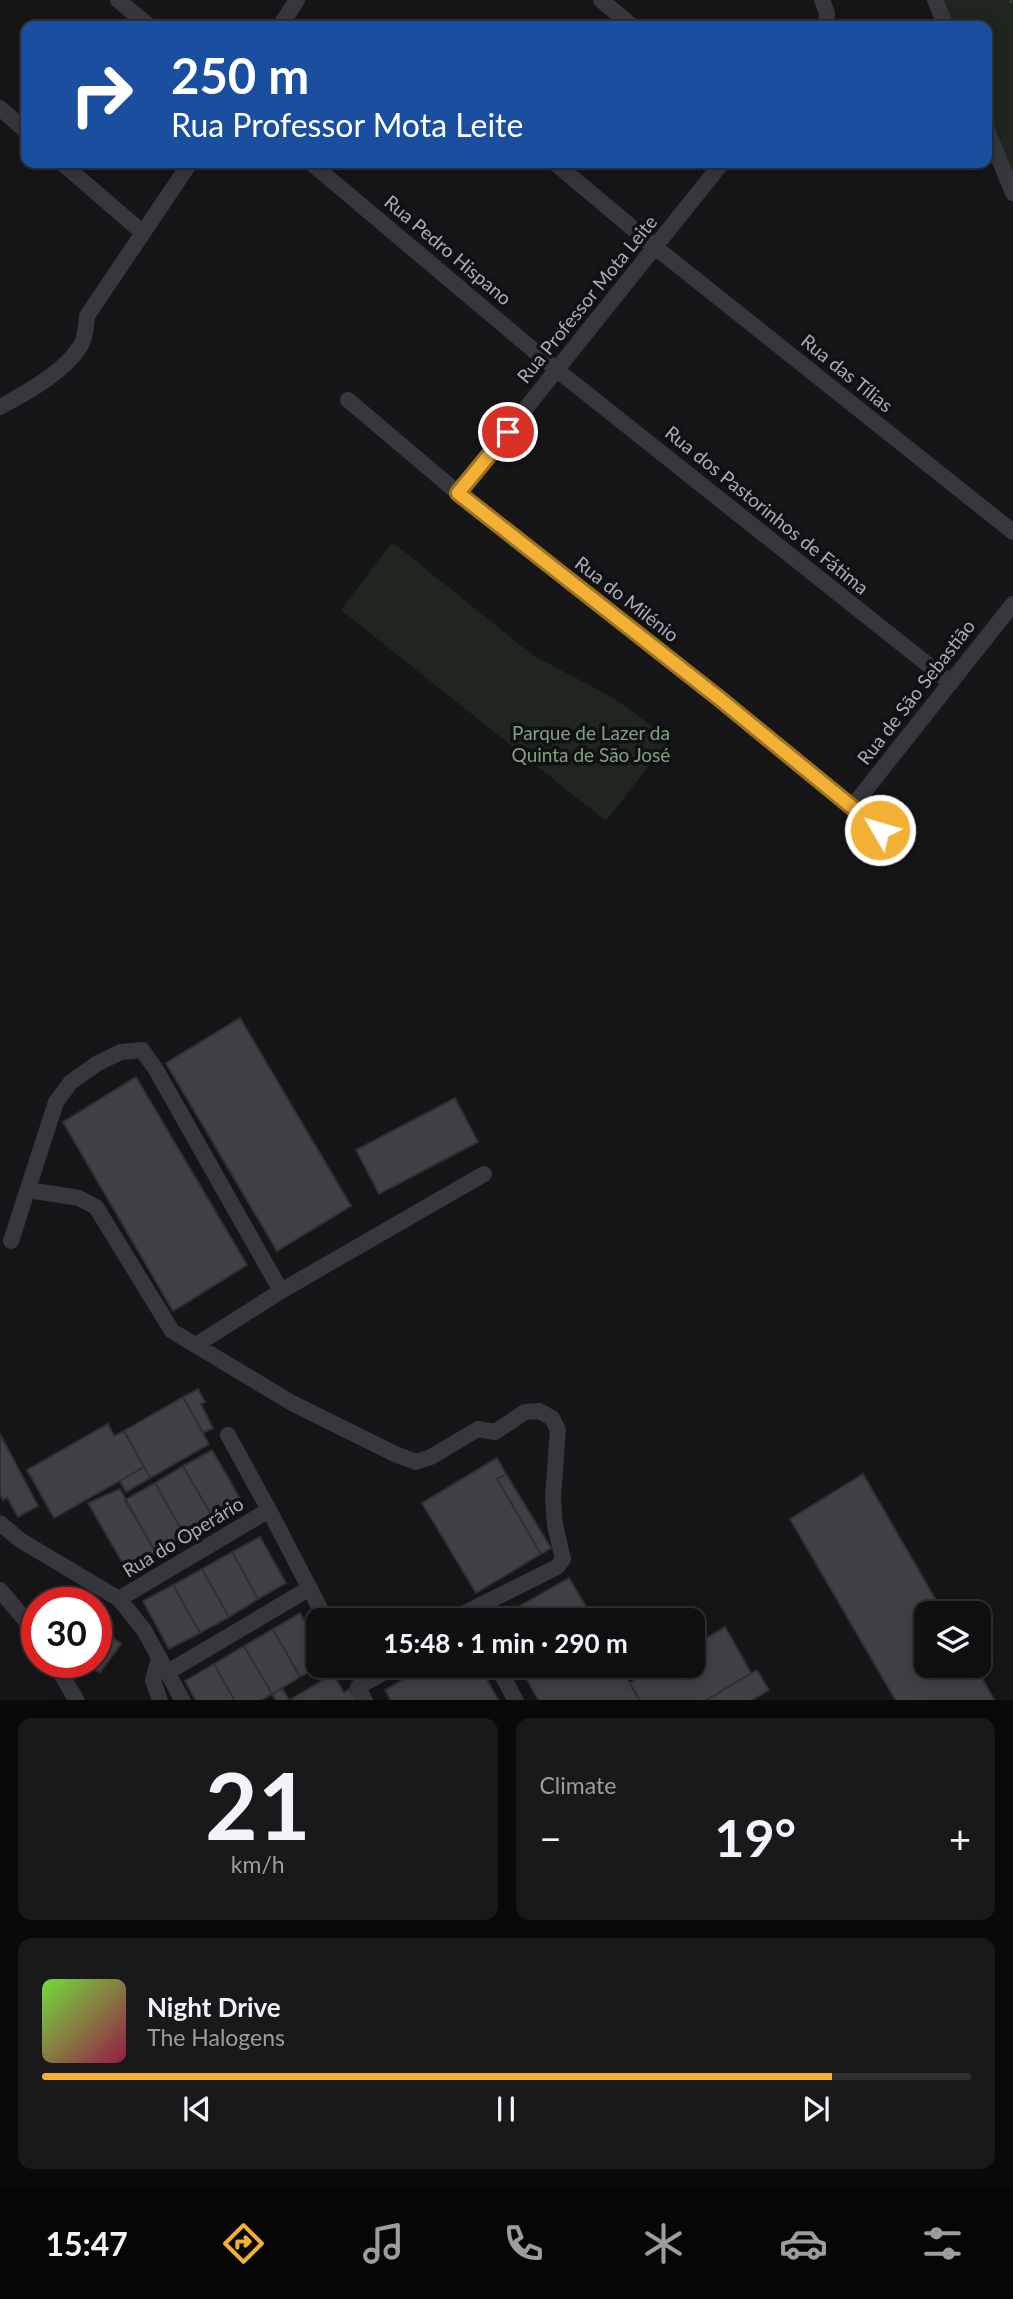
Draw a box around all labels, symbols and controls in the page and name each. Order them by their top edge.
text: 250 m [171,46,309,104]
icon: right [56,49,147,140]
text: Rua Professor Mota Leite [171,105,523,144]
street label: Rua Pedro Hispano [380,190,517,309]
street label: Rua Professor Mota Leite [512,210,661,387]
street label: Rua das Tílias [797,329,898,417]
pin [478,402,538,462]
icon: arrive [489,413,527,451]
street label: Rua dos Pastorinhos de Fátima [661,420,874,599]
street label: Rua do Milénio [571,551,684,646]
street label: Rua de São Sebastião [852,615,979,769]
park label: Parque de Lazer da Quinta de São José [512,721,670,766]
position arrow [843,793,917,867]
street label: Rua do Operário [118,1491,247,1582]
speed limit sign: 30 [21,1587,112,1678]
map controls [914,1601,991,1678]
button: layers [914,1601,991,1678]
text: 15:48 · 1 min · 290 m [383,1627,628,1659]
text: 21 [205,1750,311,1859]
text: Climate [540,1771,616,1799]
text: 19° [714,1806,796,1868]
text: − [540,1815,562,1861]
text: + [949,1815,971,1861]
text: km/h [231,1850,285,1878]
text: Night Drive [147,1991,281,2023]
text: The Halogens [147,2023,285,2051]
icon: previous [178,2090,216,2128]
icon: pause [487,2090,525,2128]
icon: next [797,2090,835,2128]
icon: directions [219,2219,268,2268]
icon: music [359,2219,408,2268]
icon: phone [499,2219,548,2268]
icon: climate [639,2219,688,2268]
icon: car [779,2219,828,2268]
icon: filters [918,2219,967,2268]
text: 15:47 [45,2224,128,2263]

